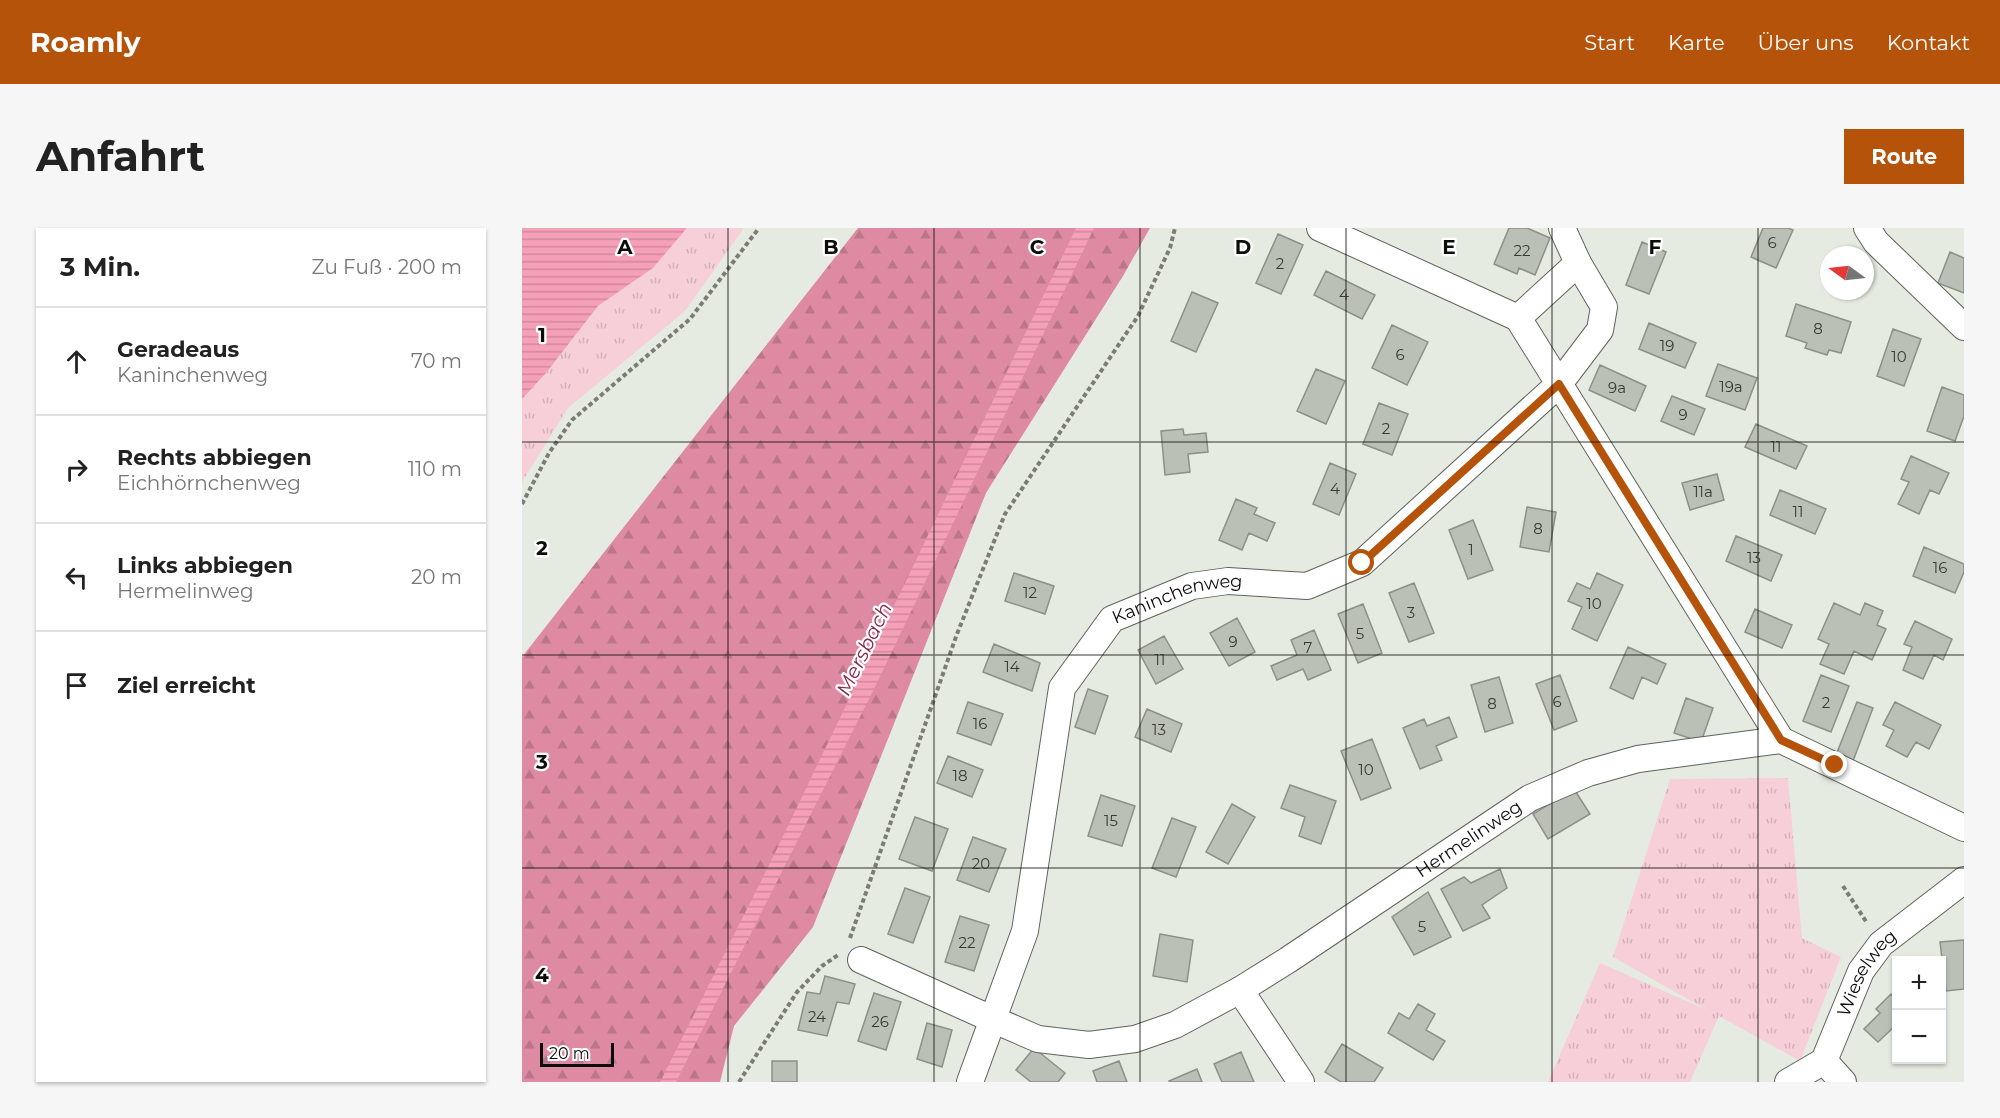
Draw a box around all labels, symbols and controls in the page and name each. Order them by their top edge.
text: Roamly [30,25,140,59]
text: Start [1584,30,1635,55]
text: Karte [1668,30,1725,55]
text: Über uns [1758,30,1854,55]
text: Kontakt [1887,30,1970,55]
button: Route [1844,129,1964,184]
text: Anfahrt [36,130,205,182]
house number: 6 [1767,233,1777,252]
text: A [616,235,633,259]
text: B [823,235,839,259]
text: C [1030,235,1045,259]
text: D [1235,235,1251,259]
text: E [1442,235,1456,259]
text: F [1649,235,1662,259]
house number: 22 [1513,241,1531,260]
north arrow [1820,246,1874,300]
text: 3 Min. [60,251,140,283]
house number: 2 [1276,254,1284,273]
text: Zu Fuß · 200 m [312,255,462,279]
house number: 4 [1339,285,1349,304]
house number: 8 [1813,319,1823,338]
text: 1 [538,323,546,347]
text: Geradeaus [117,336,239,363]
house number: 19 [1660,336,1674,355]
icon: ahead [60,345,93,378]
house number: 6 [1395,345,1405,364]
house number: 10 [1891,347,1907,366]
text: 70 m [411,349,462,373]
text: Kaninchenweg [117,363,268,387]
house number: 19a [1719,377,1743,396]
house number: 9a [1608,378,1626,397]
house number: 9 [1678,405,1688,424]
house number: 2 [1382,419,1390,438]
house number: 11 [1771,437,1781,456]
text: Rechts abbiegen [117,444,312,471]
icon: right [60,453,93,486]
text: 110 m [408,457,462,481]
text: Eichhörnchenweg [117,471,301,495]
house number: 4 [1330,479,1340,498]
house number: 11a [1693,482,1713,501]
house number: 11 [1793,502,1803,521]
house number: 8 [1533,519,1543,538]
text: 2 [536,536,548,560]
house number: 1 [1468,540,1474,559]
house number: 13 [1747,548,1761,567]
route start [1348,549,1374,575]
text: Links abbiegen [117,552,293,579]
house number: 16 [1933,558,1947,577]
icon: left [60,561,93,594]
text: 20 m [411,565,462,589]
street label: Kaninchenweg [1109,570,1243,629]
text: Hermelinweg [117,579,254,603]
house number: 12 [1023,583,1037,602]
house number: 10 [1586,594,1602,613]
water label: Mersbach [831,598,897,700]
house number: 3 [1407,603,1415,622]
house number: 5 [1356,624,1364,643]
house number: 9 [1228,632,1238,651]
house number: 7 [1304,638,1313,657]
house number: 11 [1155,650,1165,669]
house number: 14 [1004,657,1020,676]
icon: arrive [60,669,93,702]
text: Ziel erreicht [117,672,256,699]
house number: 6 [1552,692,1562,711]
house number: 2 [1822,693,1830,712]
house number: 8 [1487,694,1497,713]
house number: 16 [973,714,987,733]
house number: 13 [1152,720,1166,739]
text: 3 [535,750,548,774]
route end [1821,751,1847,777]
house number: 10 [1358,760,1374,779]
house number: 18 [953,766,968,785]
street label: Hermelinweg [1412,796,1526,882]
house number: 15 [1104,811,1118,830]
house number: 20 [972,854,990,873]
house number: 5 [1418,917,1426,936]
street label: Wieselweg [1832,925,1901,1020]
house number: 22 [958,933,976,952]
map controls [1892,956,1946,1064]
button: + [1892,956,1946,1010]
text: 4 [535,963,549,987]
house number: 24 [808,1007,826,1026]
button: − [1892,1010,1946,1064]
house number: 26 [871,1012,889,1031]
scale bar [540,1040,614,1068]
text: 20 m [549,1044,590,1063]

